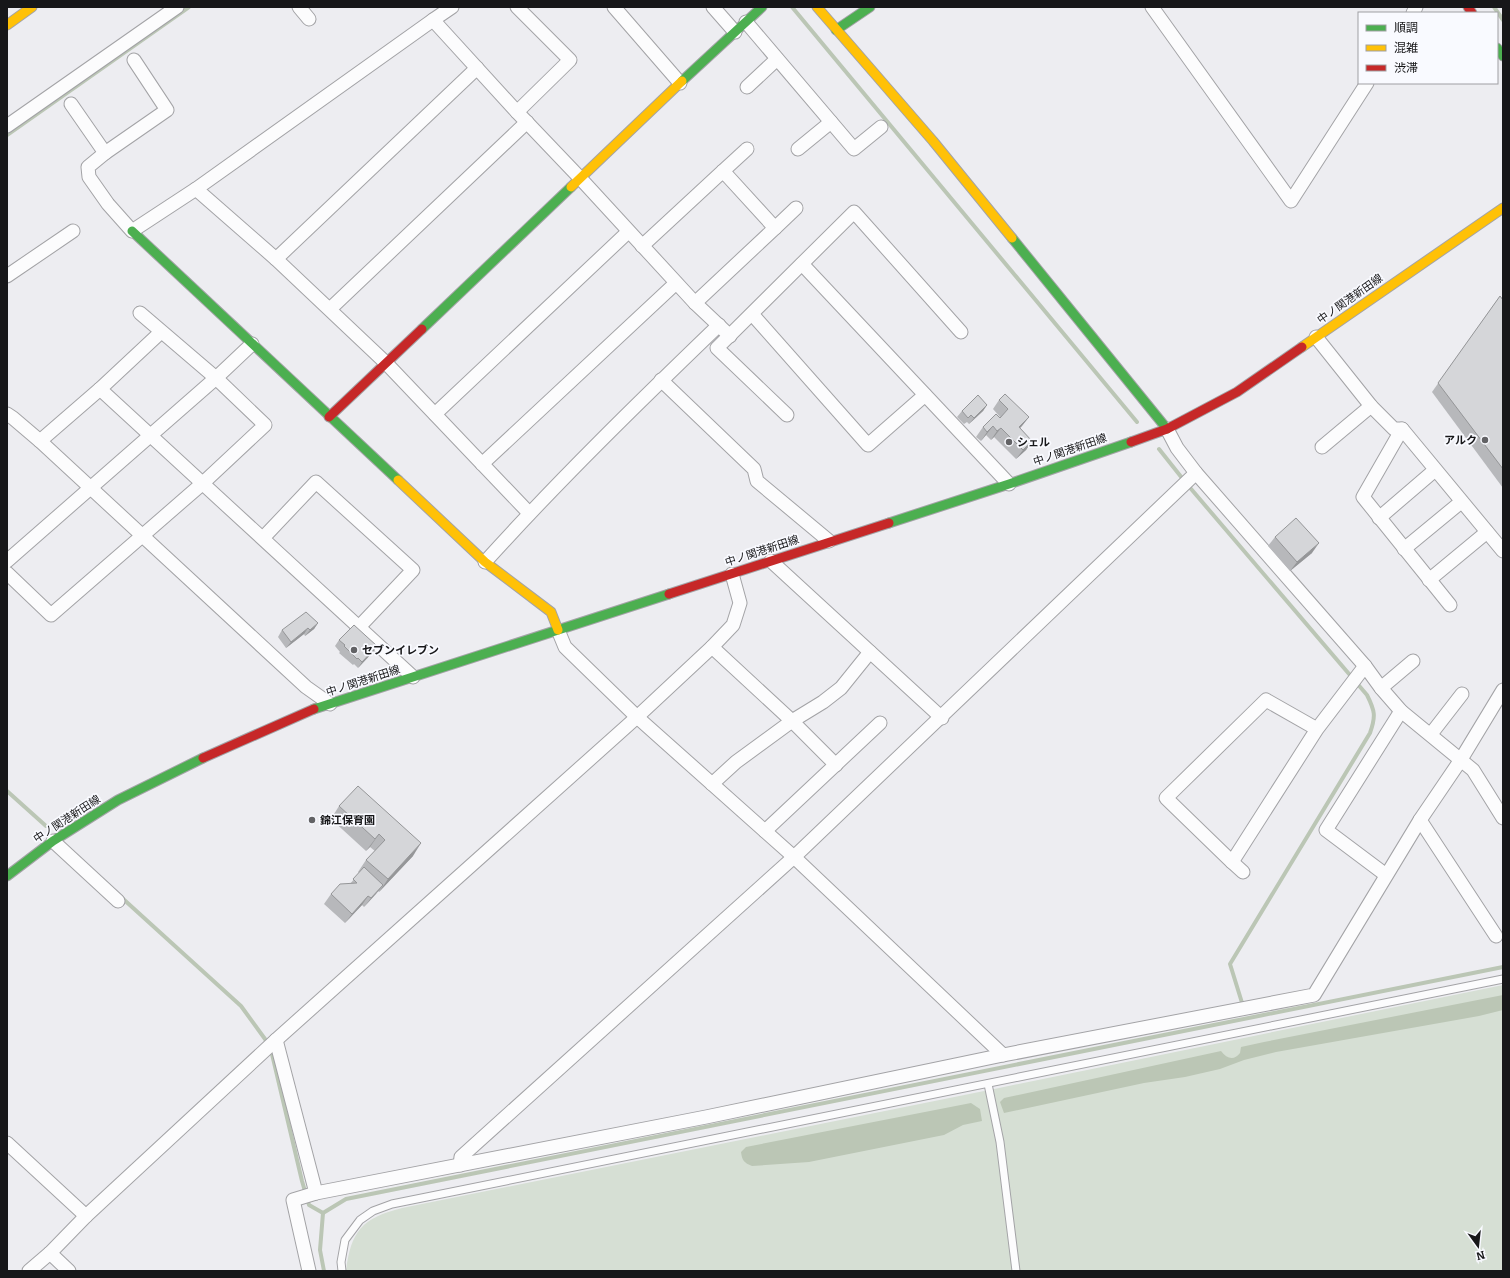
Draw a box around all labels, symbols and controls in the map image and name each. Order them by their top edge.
legend [1358,12,1498,84]
text: 順調 [1394,21,1418,35]
text: 混雑 [1394,41,1418,55]
text: 渋滞 [1394,61,1418,75]
street label: 中ノ関港新田線 [1315,272,1385,326]
street label: 中ノ関港新田線 [1031,431,1109,469]
place label: アルク [1444,434,1477,447]
marker: アルク [1480,435,1490,445]
place label: シェル [1017,436,1050,449]
marker: シェル [1004,437,1014,447]
street label: 中ノ関港新田線 [723,533,801,569]
place label: セブンイレブン [362,644,439,657]
marker: セブンイレブン [349,645,359,655]
street label: 中ノ関港新田線 [324,663,402,699]
street label: 中ノ関港新田線 [31,793,103,845]
place label: 錦江保育園 [320,814,375,827]
marker: 錦江保育園 [307,815,317,825]
north arrow [1458,1226,1498,1266]
text: N [1474,1248,1486,1263]

